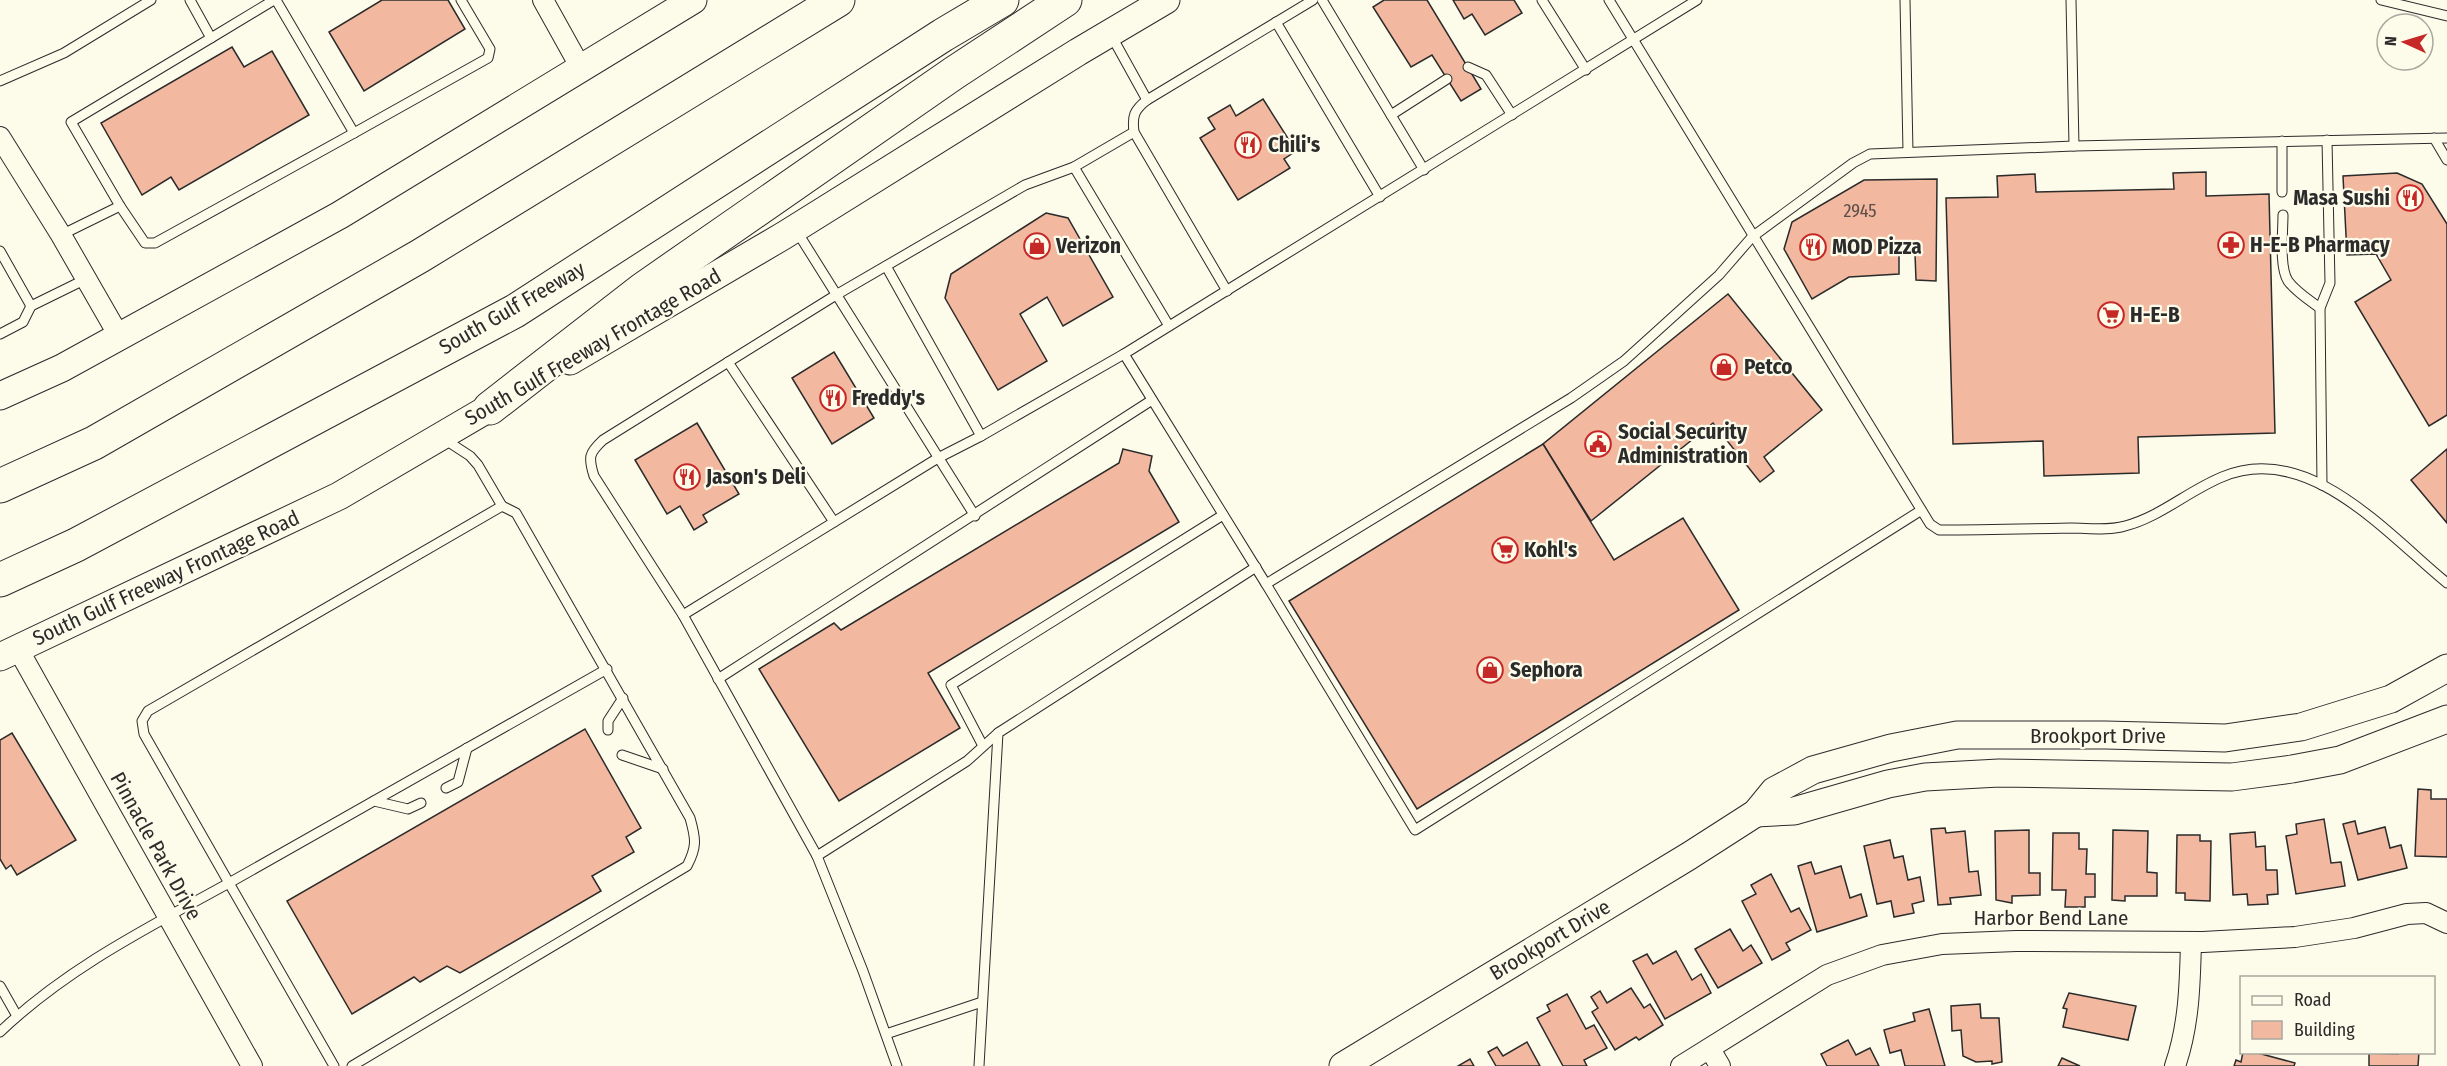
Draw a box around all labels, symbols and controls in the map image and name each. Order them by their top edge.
north arrow [2375,12,2435,72]
text: N [2381,36,2400,46]
restaurant icon: Chili's [1233,130,1263,160]
place label: Chili's [1268,132,1320,158]
restaurant icon: Masa Sushi [2395,183,2425,213]
place label: Masa Sushi [2293,185,2390,211]
house number: 2945 [1843,200,1877,222]
pharmacy icon: H-E-B Pharmacy [2216,230,2246,260]
shop icon: Verizon [1022,231,1052,261]
restaurant icon: MOD Pizza [1798,232,1828,262]
place label: H-E-B Pharmacy [2250,232,2391,258]
place label: Verizon [1055,233,1121,259]
place label: MOD Pizza [1832,234,1922,260]
street label: South Gulf Freeway [434,255,590,360]
street label: South Gulf Freeway Frontage Road [460,263,726,431]
supermarket icon: H-E-B [2096,300,2126,330]
place label: H-E-B [2130,302,2180,328]
shop icon: Petco [1709,352,1739,382]
place label: Petco [1744,354,1792,380]
restaurant icon: Freddy's [818,383,848,413]
place label: Freddy's [852,385,925,411]
place label: Social Security Administration [1617,419,1748,469]
public building icon: Social Security Administration [1583,429,1613,459]
restaurant icon: Jason's Deli [672,462,702,492]
place label: Jason's Deli [705,464,806,490]
street label: South Gulf Freeway Frontage Road [28,505,304,651]
supermarket icon: Kohl's [1490,535,1520,565]
place label: Kohl's [1524,537,1577,563]
shop icon: Sephora [1475,655,1505,685]
place label: Sephora [1510,657,1583,683]
street label: Brookport Drive [2030,723,2166,749]
street label: Pinnacle Park Drive [105,767,207,925]
street label: Brookport Drive [1485,894,1615,986]
street label: Harbor Bend Lane [1974,905,2128,931]
legend [2240,976,2435,1054]
text: Road [2294,989,2331,1011]
text: Building [2294,1019,2355,1041]

